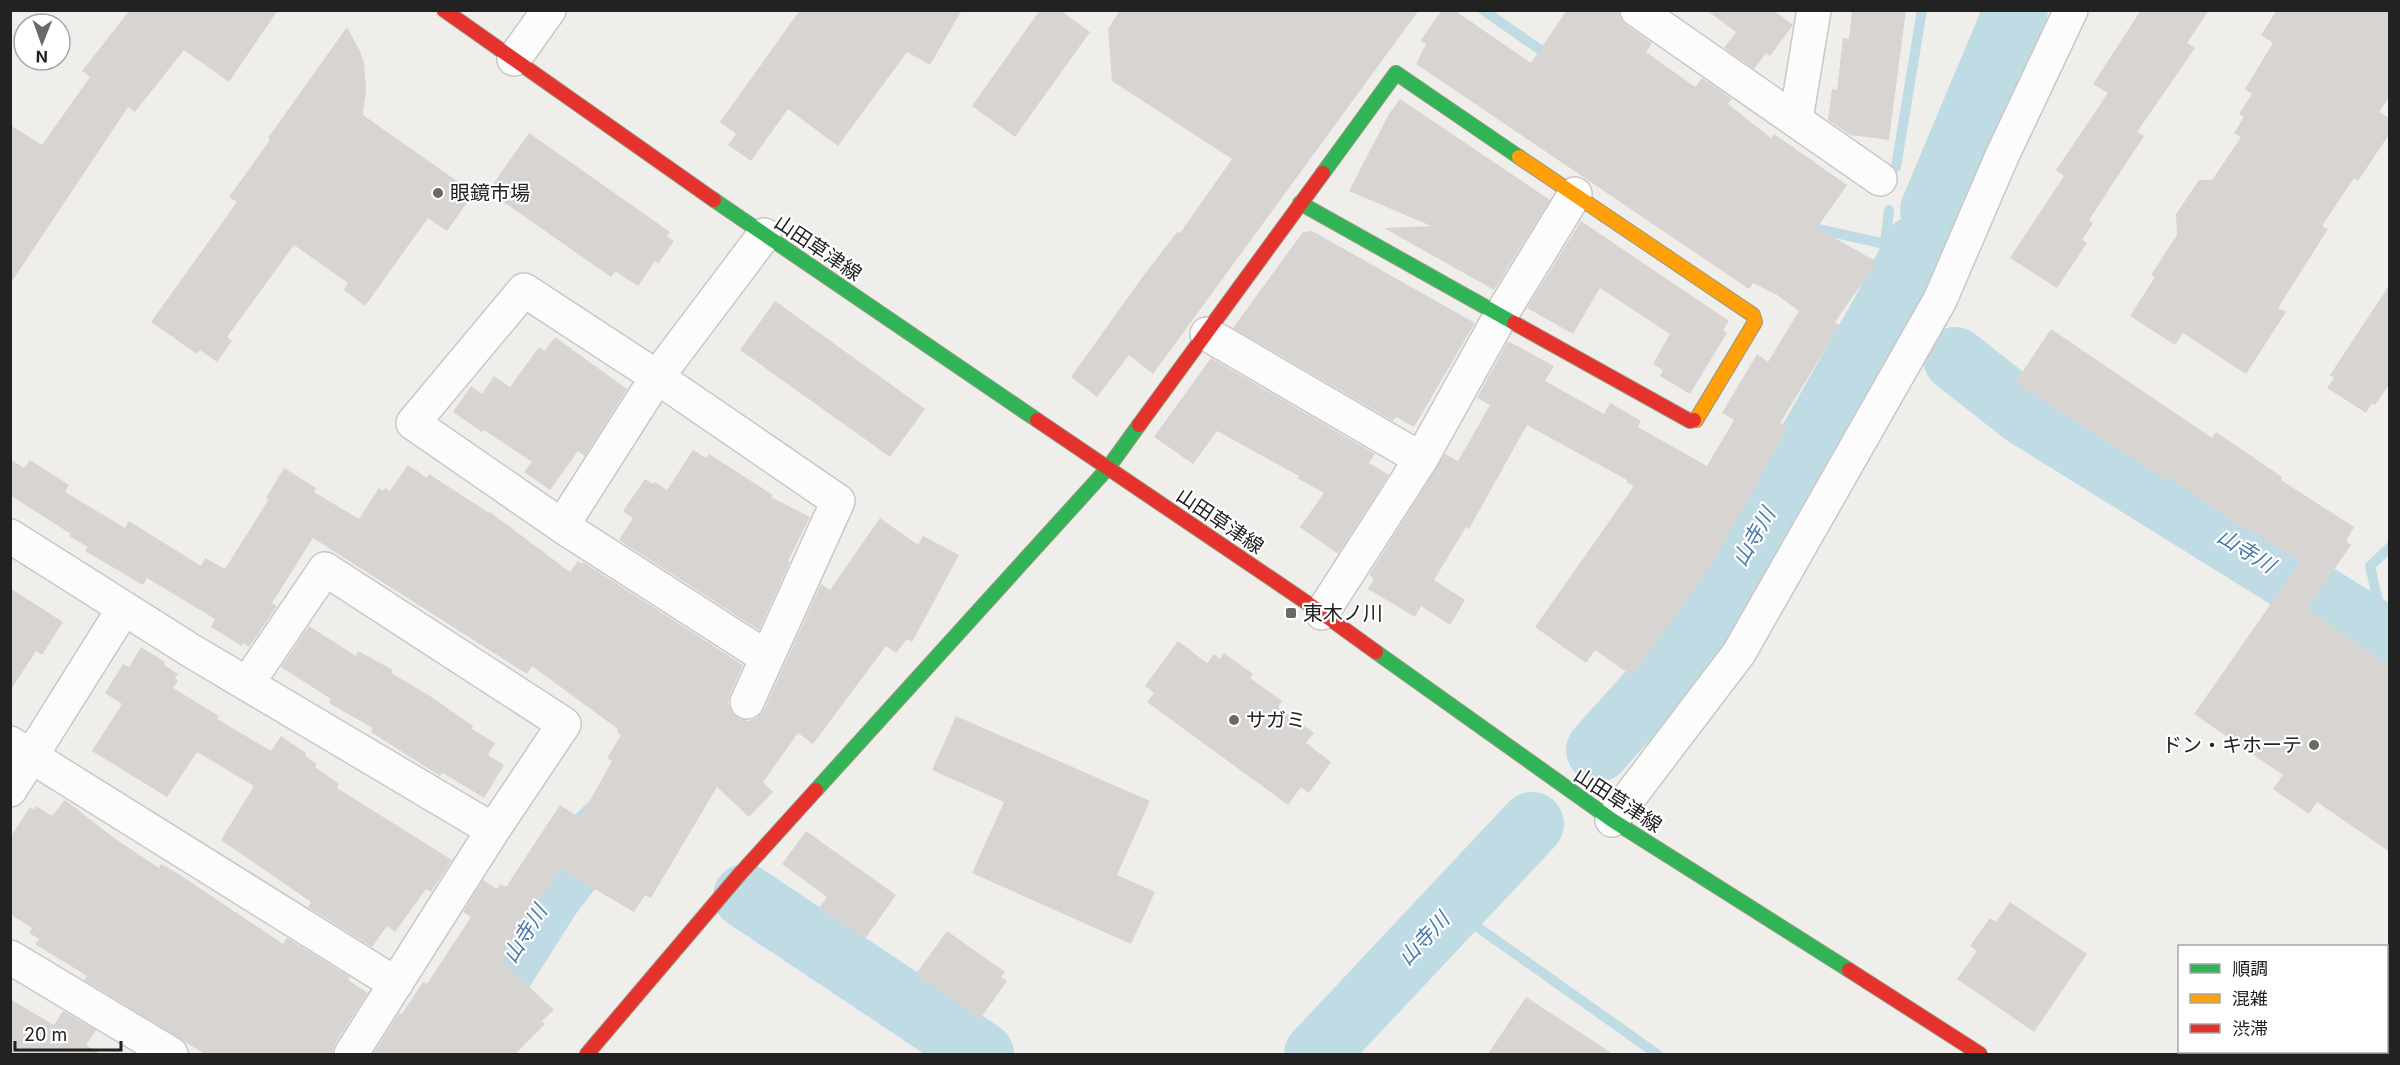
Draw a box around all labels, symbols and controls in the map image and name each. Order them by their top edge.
north arrow [12,12,72,72]
text: N [35,47,48,67]
place label: 眼鏡市場 [450,181,530,205]
marker: 眼鏡市場 [431,186,445,200]
street label: 山田草津線 [770,210,866,286]
street label: 山田草津線 [1172,483,1268,559]
water label: 山寺川 [1727,501,1781,570]
water label: 山寺川 [2213,523,2281,579]
place label: 東木ノ川 [1303,601,1383,625]
marker: 東木ノ川 [1284,606,1298,620]
place label: サガミ [1246,708,1306,732]
marker: サガミ [1227,713,1241,727]
place label: ドン・キホーテ [2162,733,2302,757]
marker: ドン・キホーテ [2307,738,2321,752]
street label: 山田草津線 [1570,763,1666,837]
water label: 山寺川 [497,899,553,967]
water label: 山寺川 [1393,906,1456,970]
legend [2178,945,2388,1053]
text: 順調 [2232,958,2268,979]
text: 混雑 [2232,988,2268,1009]
scale bar [15,1014,122,1052]
text: 渋滞 [2232,1018,2268,1039]
text: 20 m [24,1024,67,1045]

